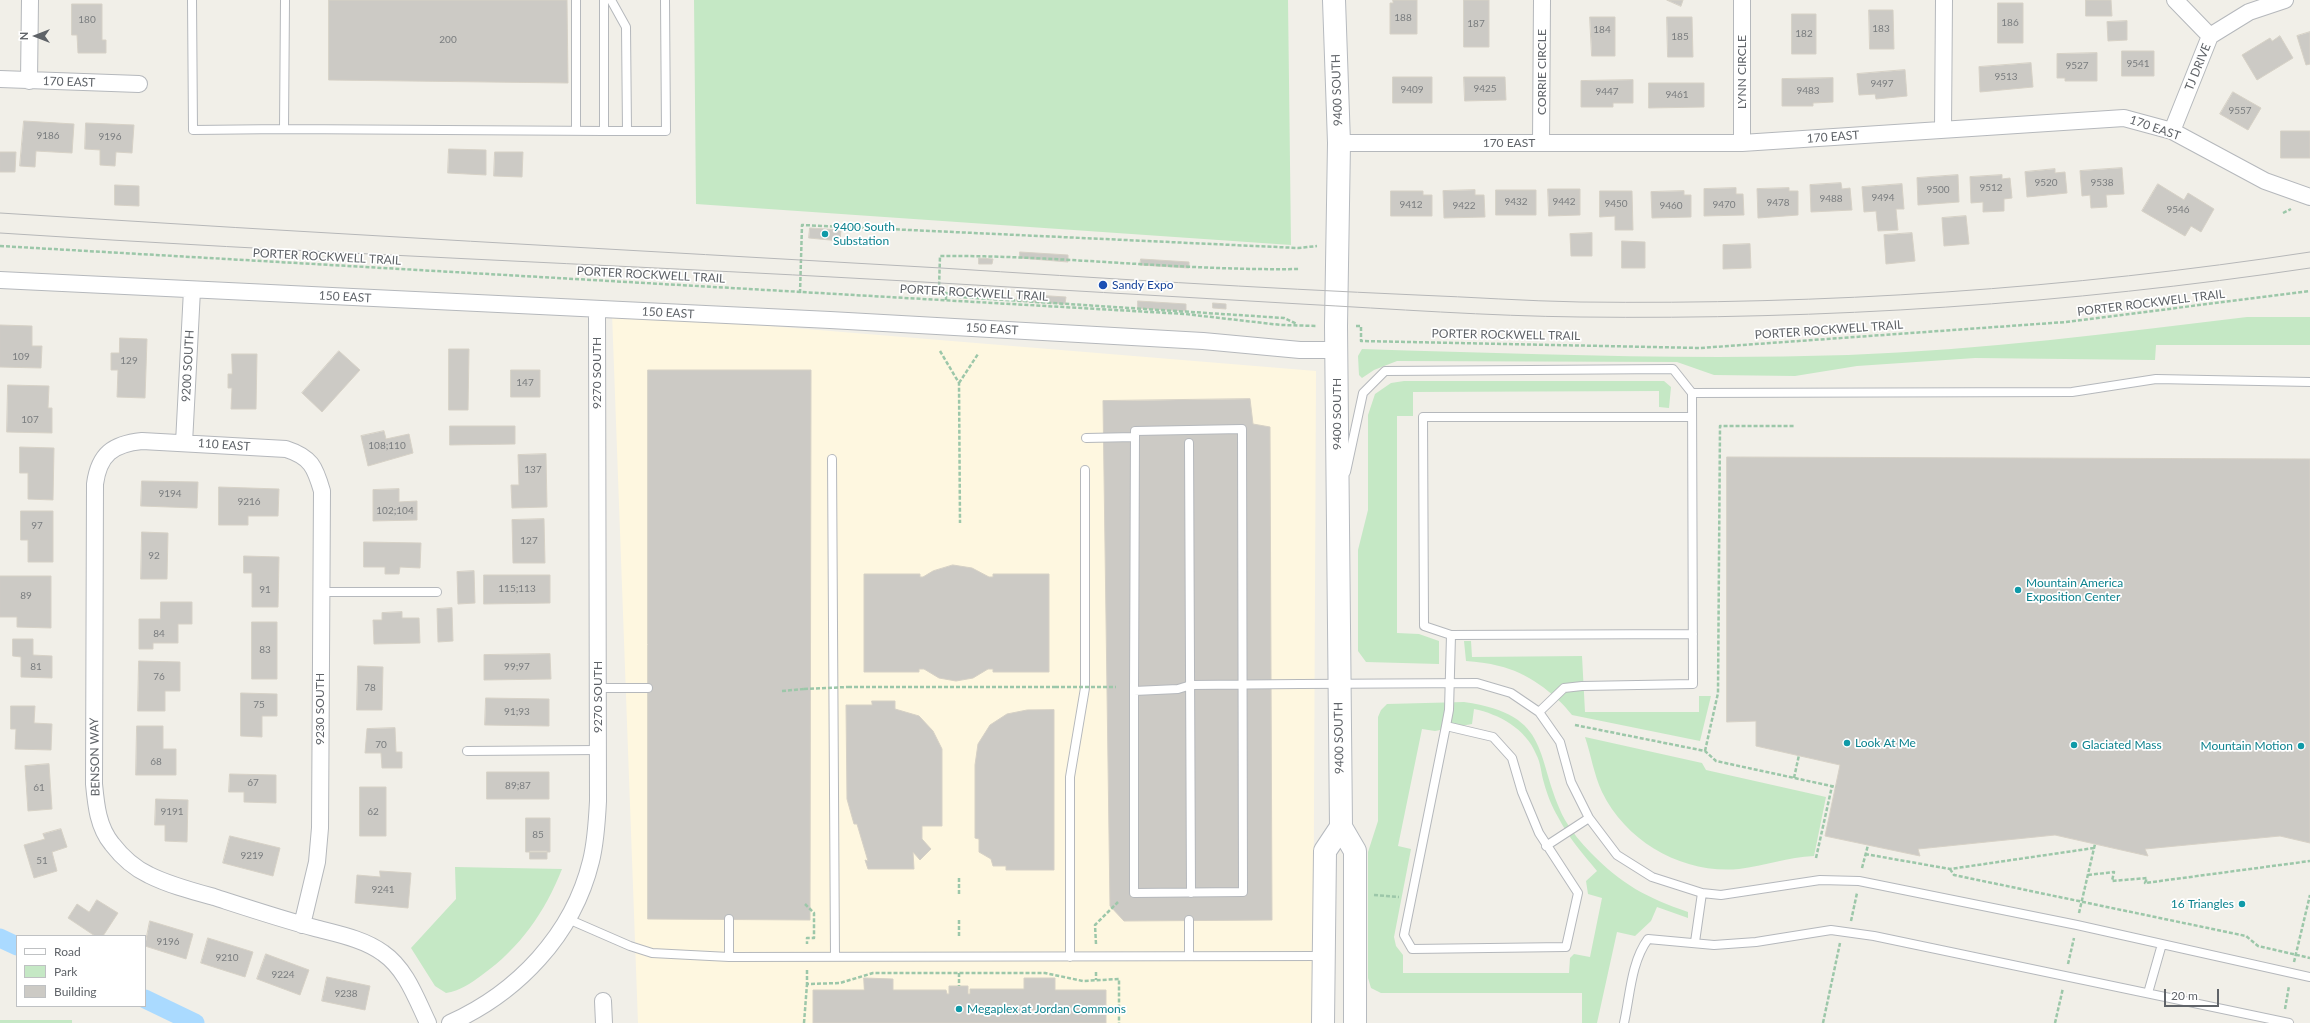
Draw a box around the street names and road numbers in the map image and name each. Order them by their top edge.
street label: CORRIE CIRCLE [1535,29,1549,115]
street label: LYNN CIRCLE [1735,35,1749,109]
street label: TJ DRIVE [2182,41,2214,93]
street label: 9400 SOUTH [1329,54,1345,126]
street label: 170 EAST [42,74,96,90]
street label: 170 EAST [2128,113,2182,143]
street label: 170 EAST [1806,128,1860,146]
street label: 170 EAST [1483,136,1535,150]
street label: PORTER ROCKWELL TRAIL [252,246,402,268]
street label: PORTER ROCKWELL TRAIL [576,264,726,286]
street label: PORTER ROCKWELL TRAIL [899,282,1049,304]
street label: PORTER ROCKWELL TRAIL [2076,287,2226,319]
street label: 150 EAST [318,288,372,306]
street label: 150 EAST [641,304,695,322]
street label: PORTER ROCKWELL TRAIL [1754,318,1904,342]
street label: 150 EAST [965,320,1019,338]
street label: PORTER ROCKWELL TRAIL [1432,327,1580,343]
street label: 9200 SOUTH [179,330,197,402]
street label: 9270 SOUTH [590,337,604,409]
street label: 9400 SOUTH [1330,378,1344,450]
street label: 110 EAST [197,436,251,454]
street label: 9270 SOUTH [591,661,605,733]
street label: 9230 SOUTH [313,673,327,745]
street label: 9400 SOUTH [1331,702,1347,774]
street label: BENSON WAY [87,717,103,797]

